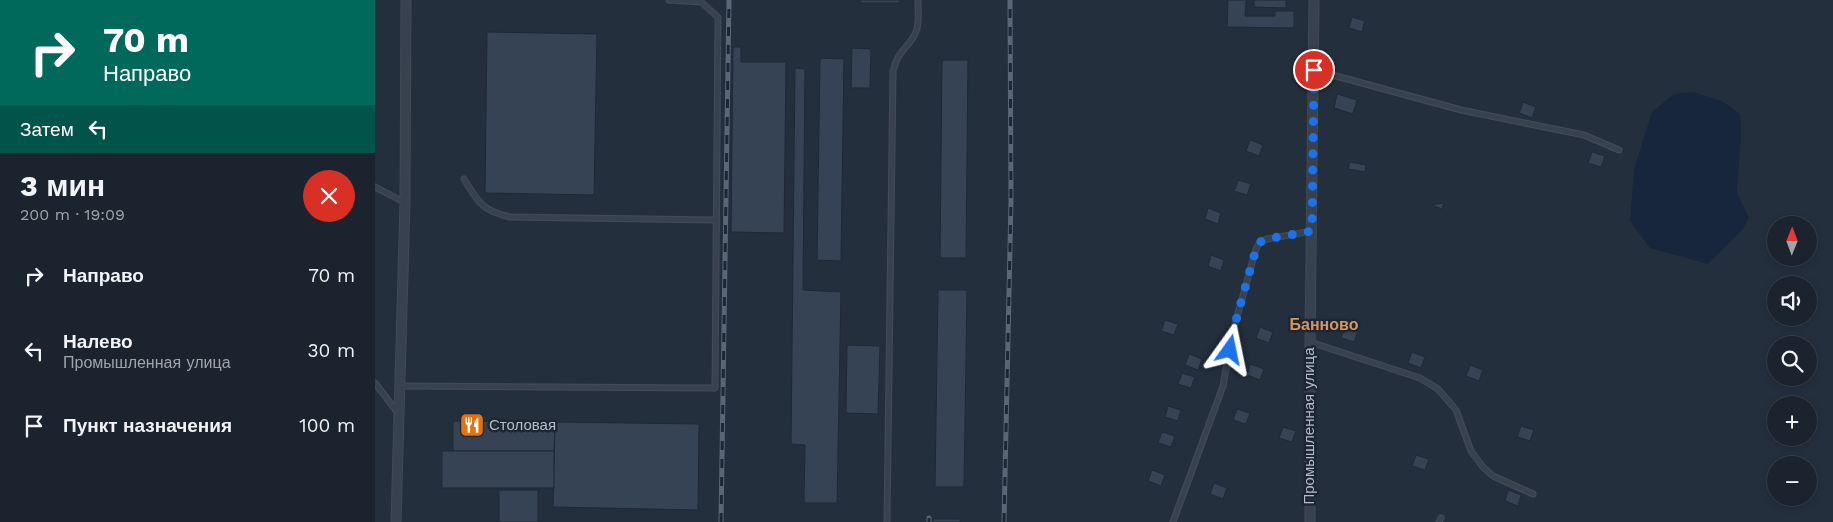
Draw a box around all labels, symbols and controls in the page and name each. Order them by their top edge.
text: 70 m [103,19,189,61]
icon: right [20,20,85,85]
pin [1293,49,1335,91]
icon: arrive [1300,56,1328,84]
text: Направо [103,61,191,86]
icon: left [84,115,112,143]
text: Затем [20,118,74,141]
text: 3 мин [20,168,105,203]
button: close [303,170,355,222]
text: 200 m · 19:09 [20,205,125,224]
north arrow [1767,216,1817,266]
map controls [1767,216,1817,506]
icon: right [20,262,48,290]
text: Направо [63,264,144,287]
text: 70 m [308,264,355,287]
button: sound [1767,276,1817,326]
district label: Банново [1290,315,1359,334]
position arrow [1203,323,1255,375]
text: Налево [63,330,133,353]
button: search [1767,336,1817,386]
icon: left [20,337,48,365]
text: 30 m [308,339,355,362]
street label: Промышленная улица [1300,347,1318,505]
text: Промышленная улица [63,353,231,372]
button: + [1767,396,1817,446]
icon: arrive [20,412,48,440]
restaurant icon: Столовая [459,412,485,438]
text: Пункт назначения [63,414,232,437]
text: 100 m [299,414,355,437]
place label: Столовая [489,416,556,434]
button: − [1767,456,1817,506]

